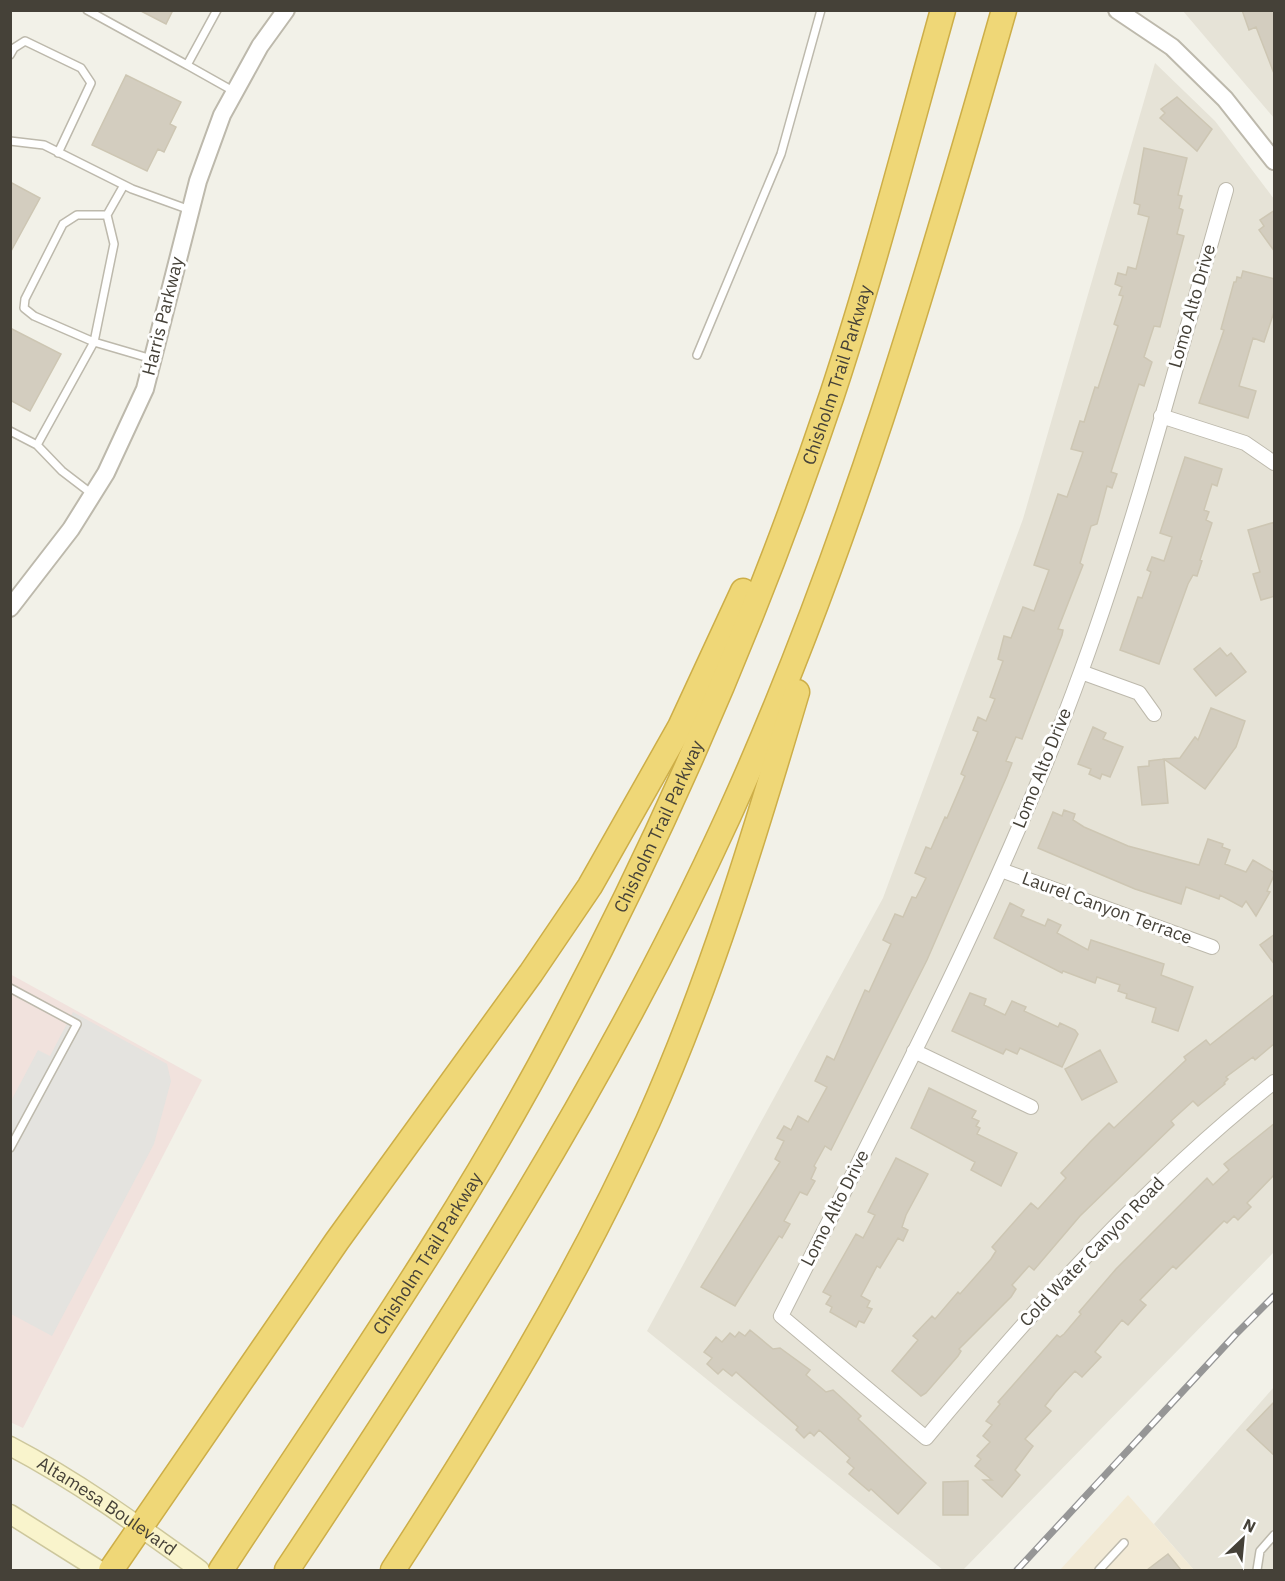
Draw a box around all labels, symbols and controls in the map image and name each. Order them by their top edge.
street label: Lomo Alto Drive [1163,241,1220,370]
street label: Harris Parkway [137,254,188,378]
street label: Chisholm Trail Parkway [797,282,877,468]
street label: Lomo Alto Drive [1007,704,1076,831]
street label: Chisholm Trail Parkway [608,736,708,916]
street label: Laurel Canyon Terrace [1019,866,1195,949]
street label: Lomo Alto Drive [795,1146,874,1270]
street label: Chisholm Trail Parkway [368,1168,487,1339]
street label: Cold Water Canyon Road [1014,1172,1169,1331]
street label: Altamesa Boulevard [33,1451,181,1560]
north arrow [1213,1509,1273,1569]
text: N [1240,1514,1259,1537]

